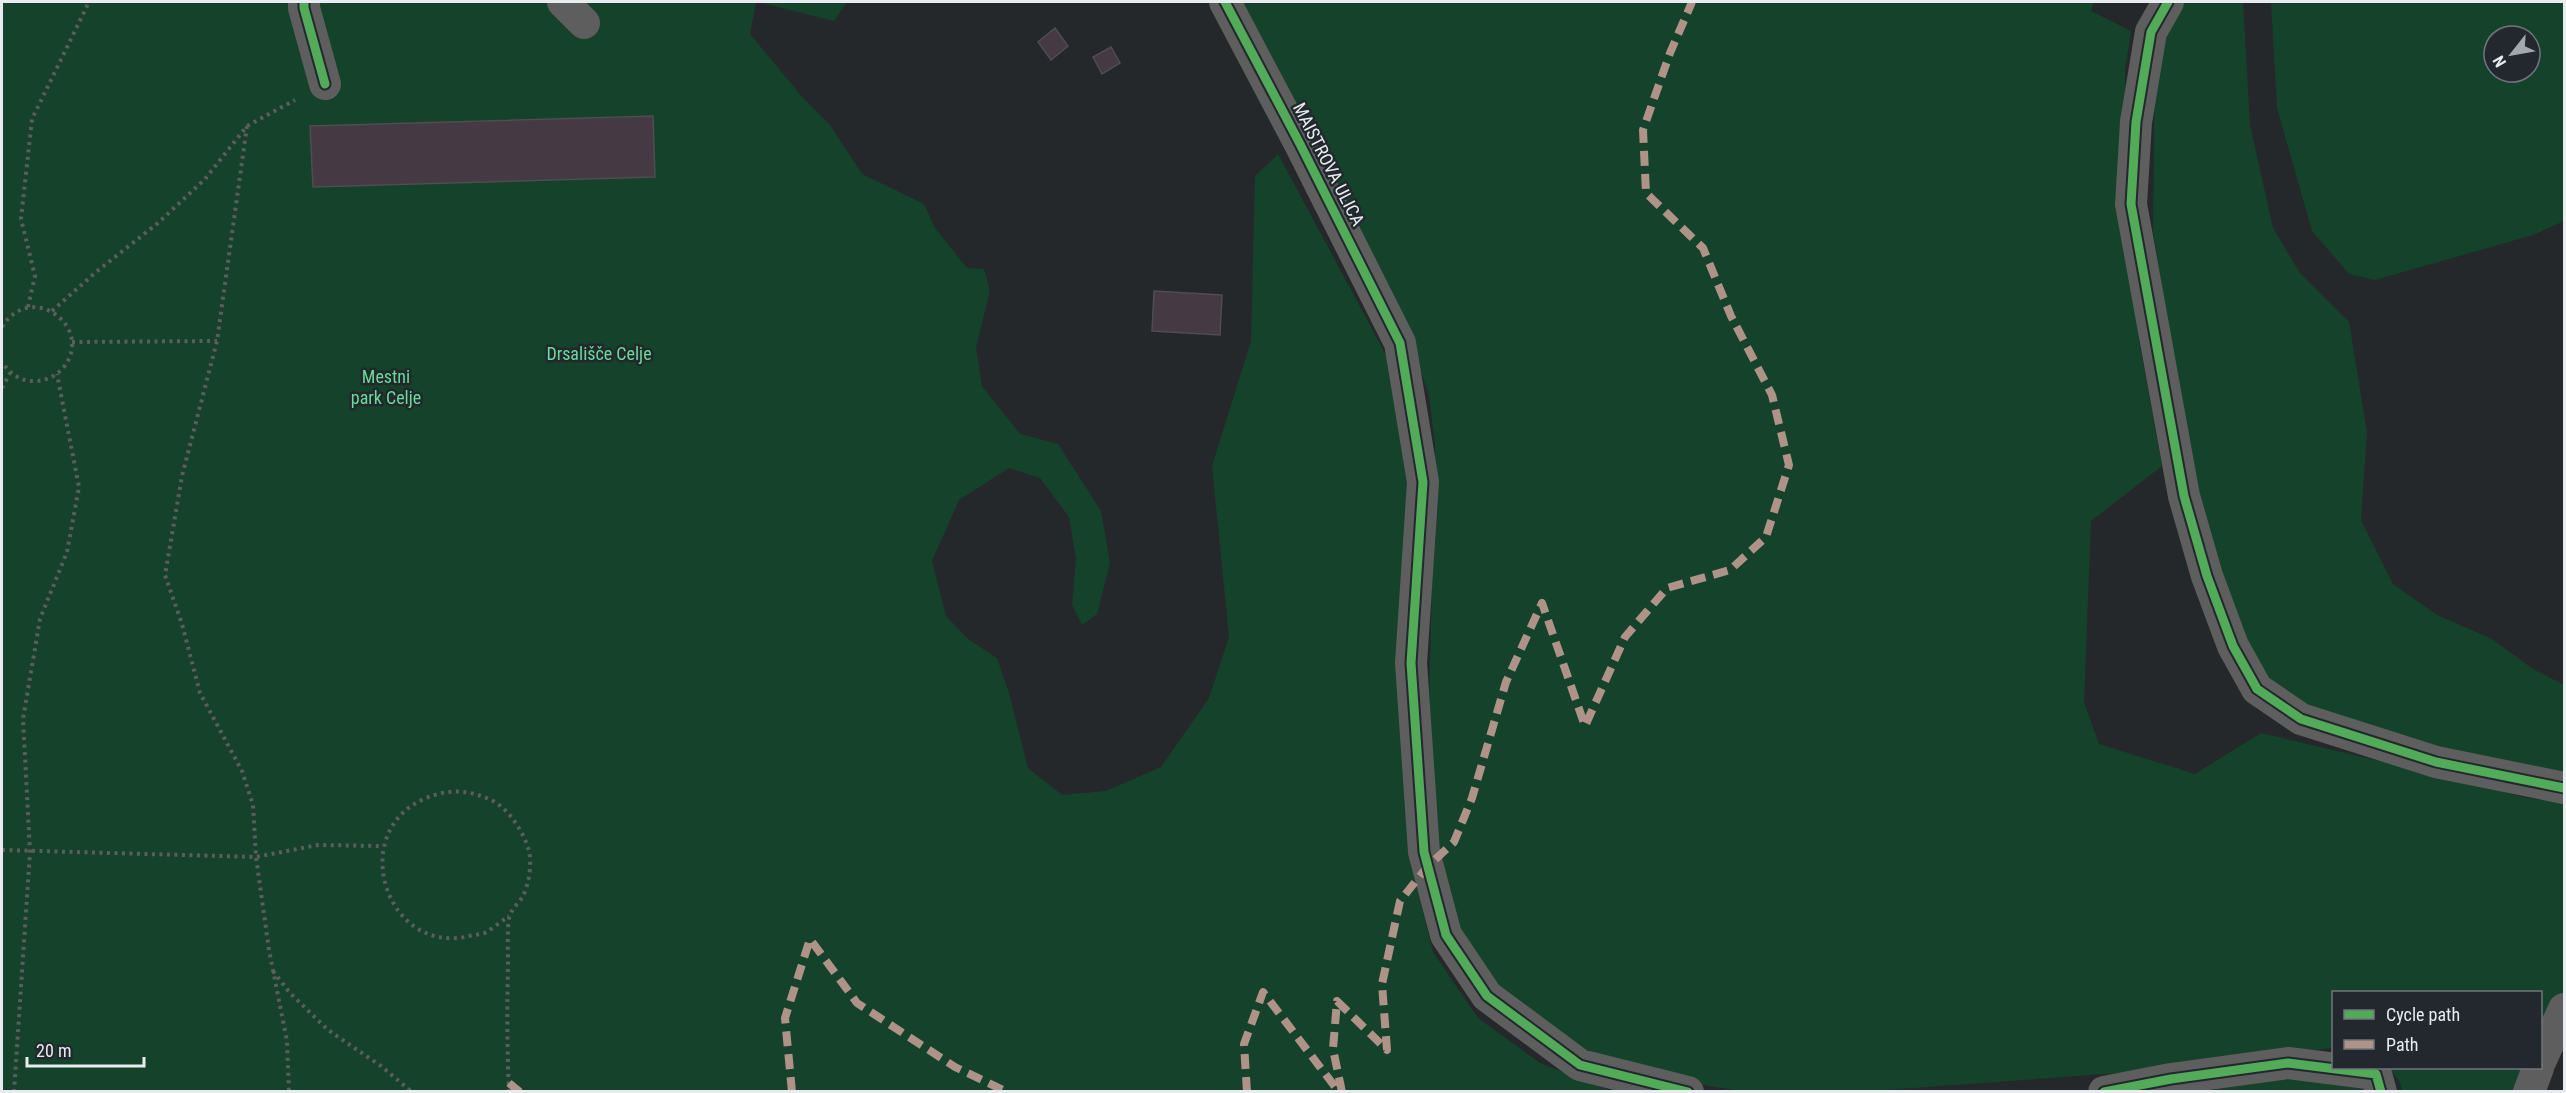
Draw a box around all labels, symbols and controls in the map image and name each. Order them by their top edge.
north arrow [2482,24,2542,84]
text: N [2489,52,2510,71]
street label: MAISTROVA ULICA [1289,99,1369,230]
park label: Drsališče Celje [546,343,652,364]
park label: Mestni park Celje [351,366,421,408]
legend [2332,991,2542,1069]
text: Cycle path [2386,1004,2460,1025]
scale bar [27,1030,144,1068]
text: Path [2386,1034,2419,1055]
text: 20 m [36,1040,71,1061]

